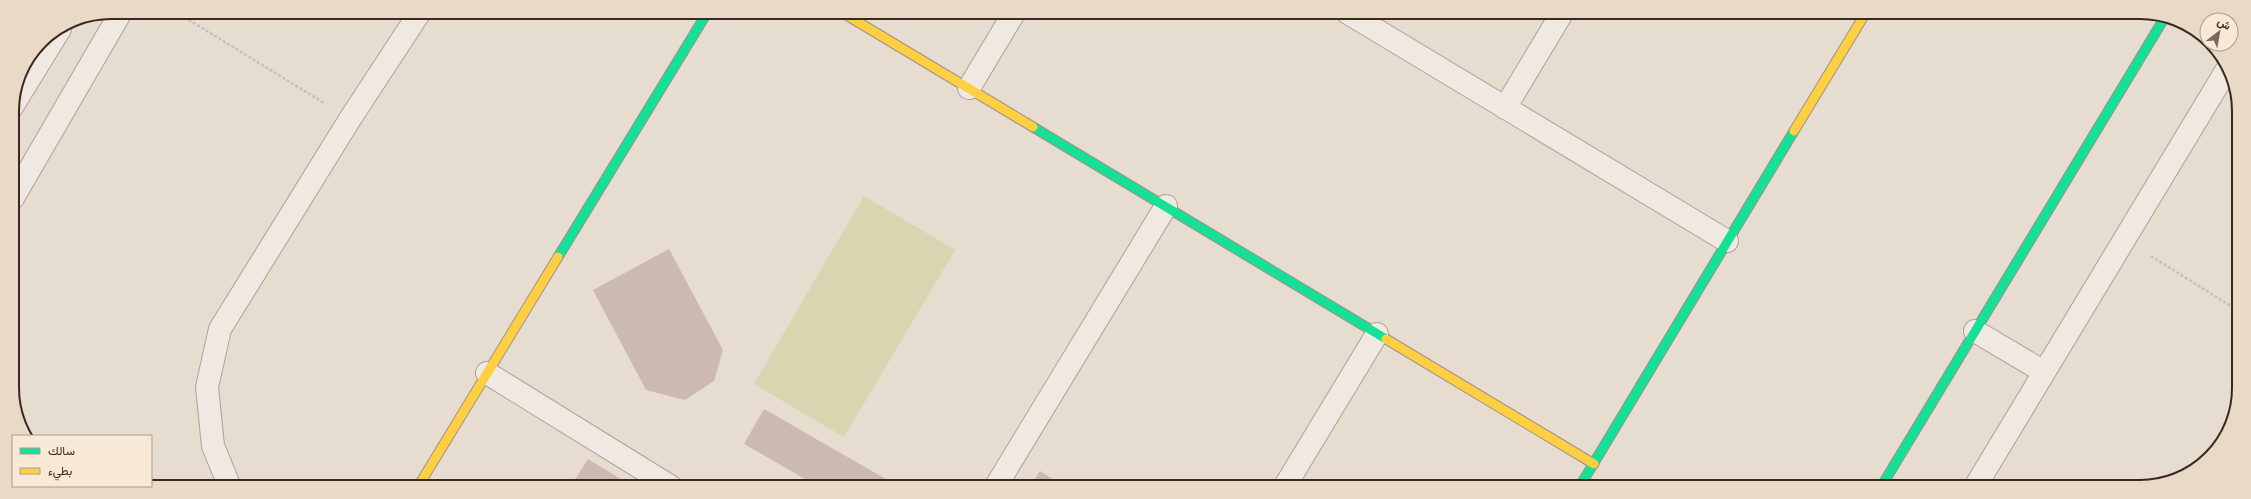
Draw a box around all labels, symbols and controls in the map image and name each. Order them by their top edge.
north arrow [2199,12,2239,52]
text: ش [2215,15,2233,33]
legend [12,435,152,487]
text: سالك [48,444,75,458]
text: بطيء [48,464,72,481]

